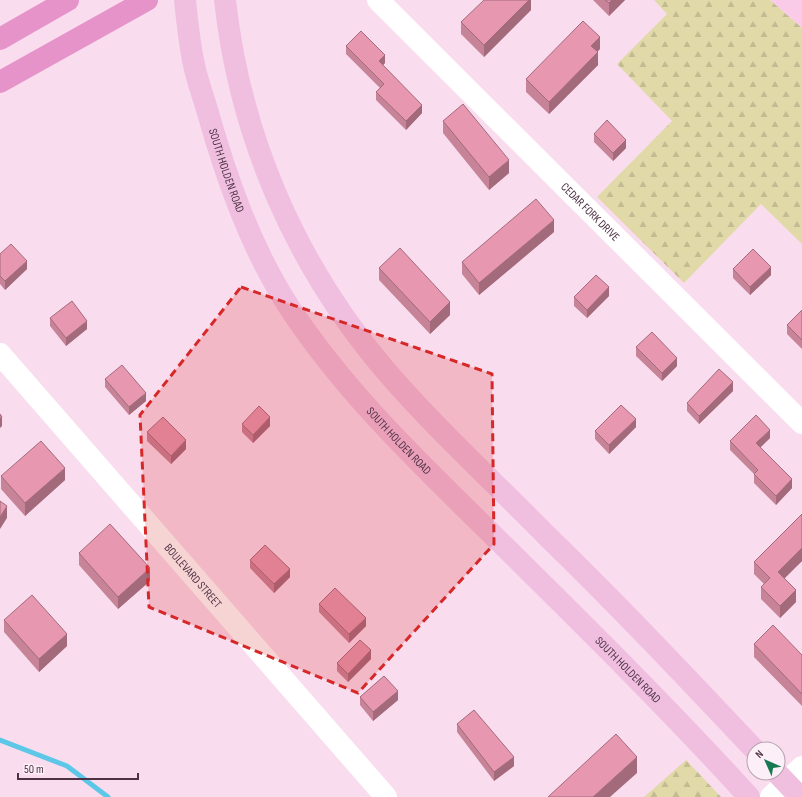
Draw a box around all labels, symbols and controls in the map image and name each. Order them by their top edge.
street label: SOUTH HOLDEN ROAD [205,127,248,215]
street label: CEDAR FORK DRIVE [558,179,623,244]
street label: SOUTH HOLDEN ROAD [363,404,435,478]
street label: BOULEVARD STREET [161,540,225,611]
street label: SOUTH HOLDEN ROAD [592,633,664,706]
north arrow [746,741,786,781]
text: N [753,748,766,761]
scale bar [18,755,138,781]
text: 50 m [24,762,44,777]

